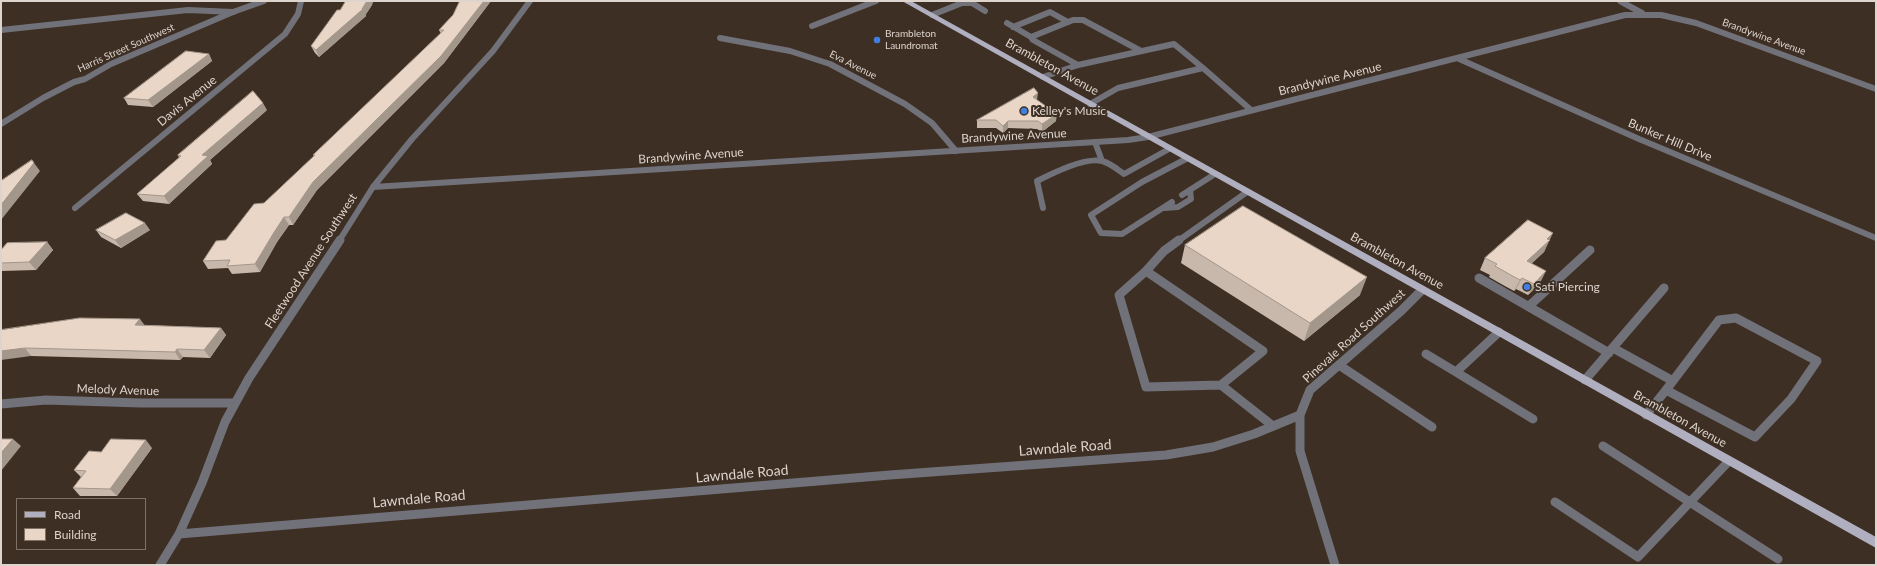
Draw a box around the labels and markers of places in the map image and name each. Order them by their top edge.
place label: Brambleton Laundromat [885,28,938,52]
marker: Brambleton Laundromat [872,35,882,45]
place label: Kelley's Music [1032,104,1106,118]
marker: Kelley's Music [1019,106,1029,116]
place label: Sati Piercing [1535,280,1600,294]
marker: Sati Piercing [1522,282,1532,292]

